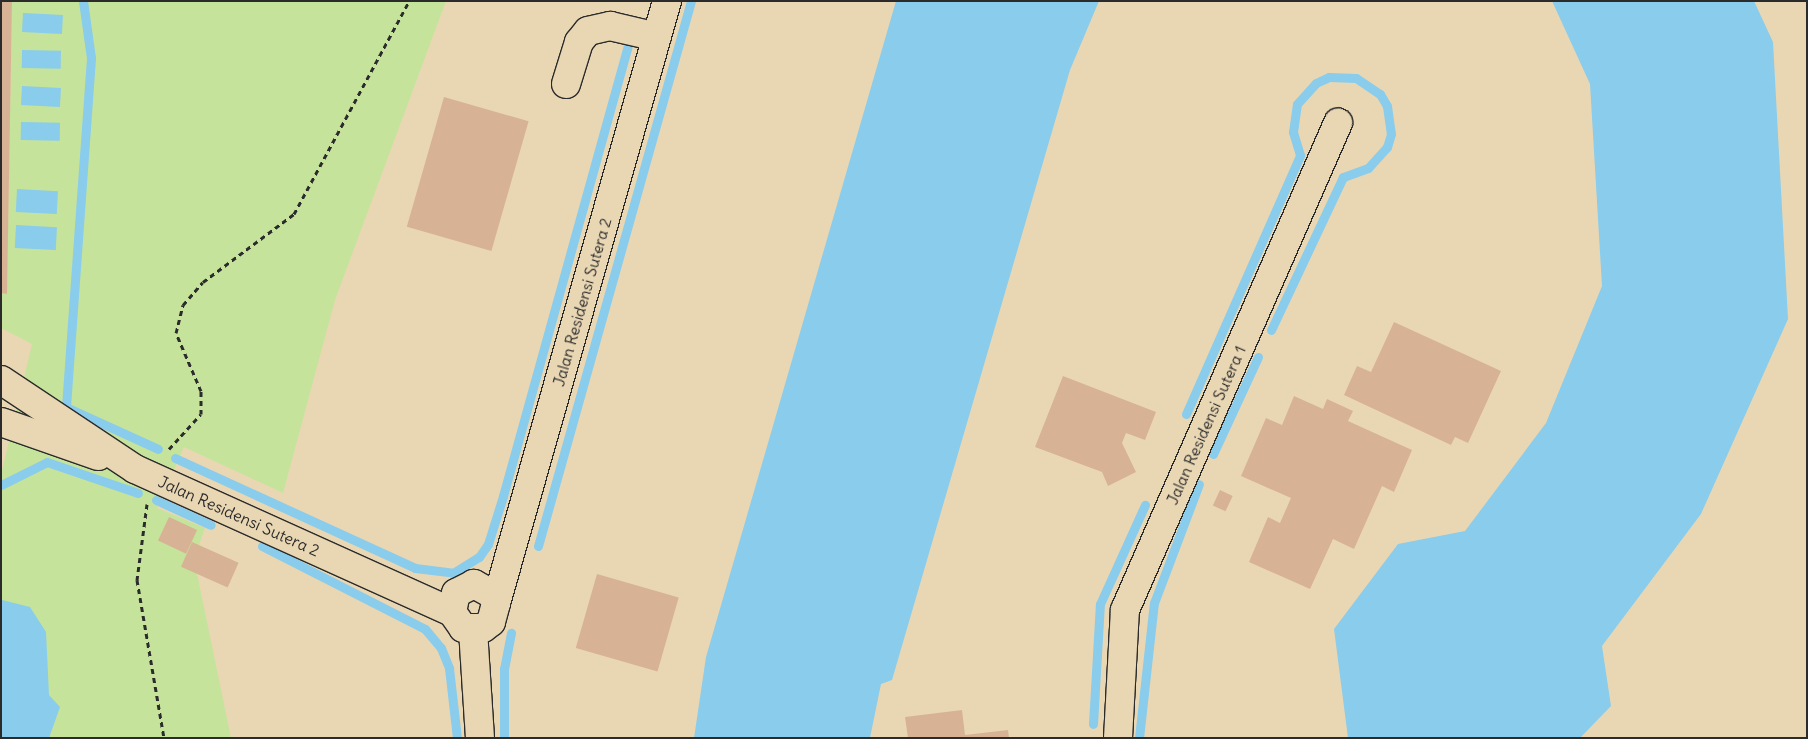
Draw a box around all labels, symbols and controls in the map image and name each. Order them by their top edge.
street label: Jalan Residensi Sutera 2 [549,216,615,388]
street label: Jalan Residensi Sutera 1 [1162,343,1250,507]
street label: Jalan Residensi Sutera 2 [155,472,323,560]

